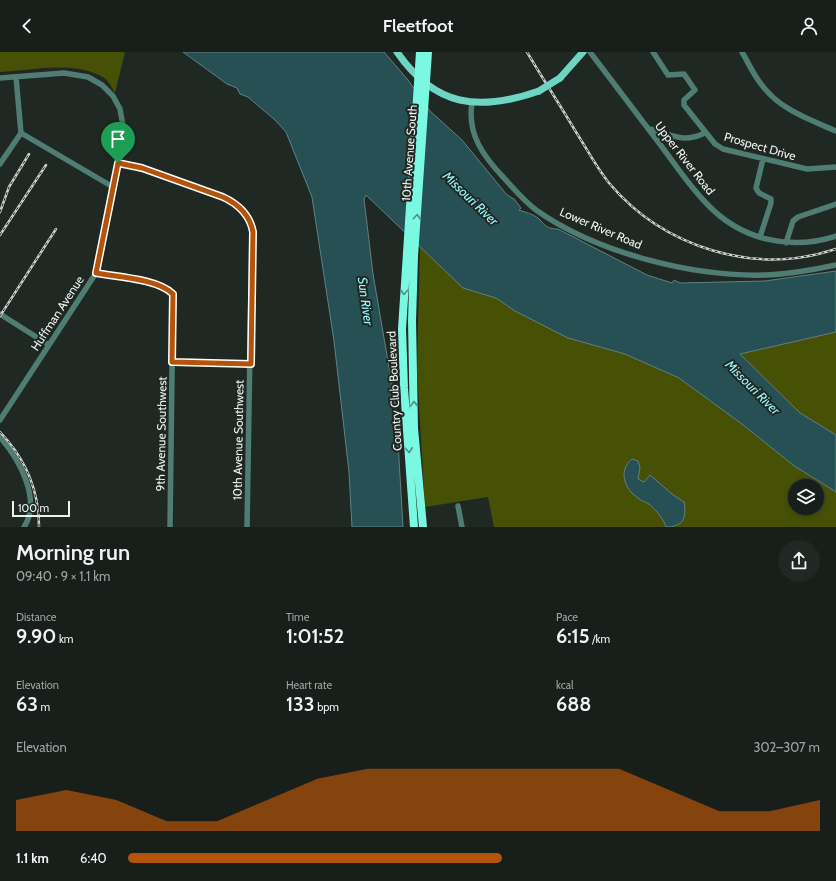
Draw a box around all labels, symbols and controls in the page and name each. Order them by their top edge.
icon: back [16,15,38,37]
text: Fleetfoot [383,15,453,37]
icon: person [798,15,820,37]
street label: 10th Avenue South [398,104,420,202]
street label: Upper River Road [652,118,718,198]
pin [101,122,135,163]
icon: arrive [107,128,129,150]
street label: Prospect Drive [722,129,798,163]
water label: Missouri River [439,167,503,229]
street label: Lower River Road [558,204,644,252]
one-way arrow [412,214,421,220]
street label: Huffman Avenue [27,273,87,353]
water label: Sun River [355,276,377,327]
one-way arrow [400,289,408,295]
street label: Country Club Boulevard [383,331,405,451]
water label: Missouri River [722,356,784,418]
street label: 9th Avenue Southwest [152,376,170,492]
street label: 10th Avenue Southwest [229,380,247,500]
one-way arrow [409,401,418,407]
one-way arrow [404,447,413,453]
map controls [788,479,824,515]
button: layers [788,479,824,515]
scale bar [12,499,70,518]
text: 100 m [18,501,49,515]
text: Morning run [16,539,130,566]
button: share [778,540,820,582]
text: 09:40 · 9 × 1.1 km [16,568,110,584]
text: Distance [16,610,57,624]
text: Time [286,610,309,624]
text: Pace [556,610,578,624]
text: 9.90 [16,624,56,648]
text: 1:01:52 [286,624,344,648]
text: 6:15 [556,624,589,648]
text: km [56,632,73,646]
text: /km [589,632,610,646]
text: Elevation [16,678,59,692]
text: Heart rate [286,678,332,692]
text: kcal [556,678,574,692]
text: 63 [16,692,38,716]
text: 133 [286,692,315,716]
text: 688 [556,692,591,716]
text: m [38,700,50,714]
text: bpm [315,700,339,714]
text: Elevation [16,739,67,755]
text: 302–307 m [754,739,820,755]
text: 1.1 km [16,850,49,866]
text: 6:40 [80,850,107,866]

